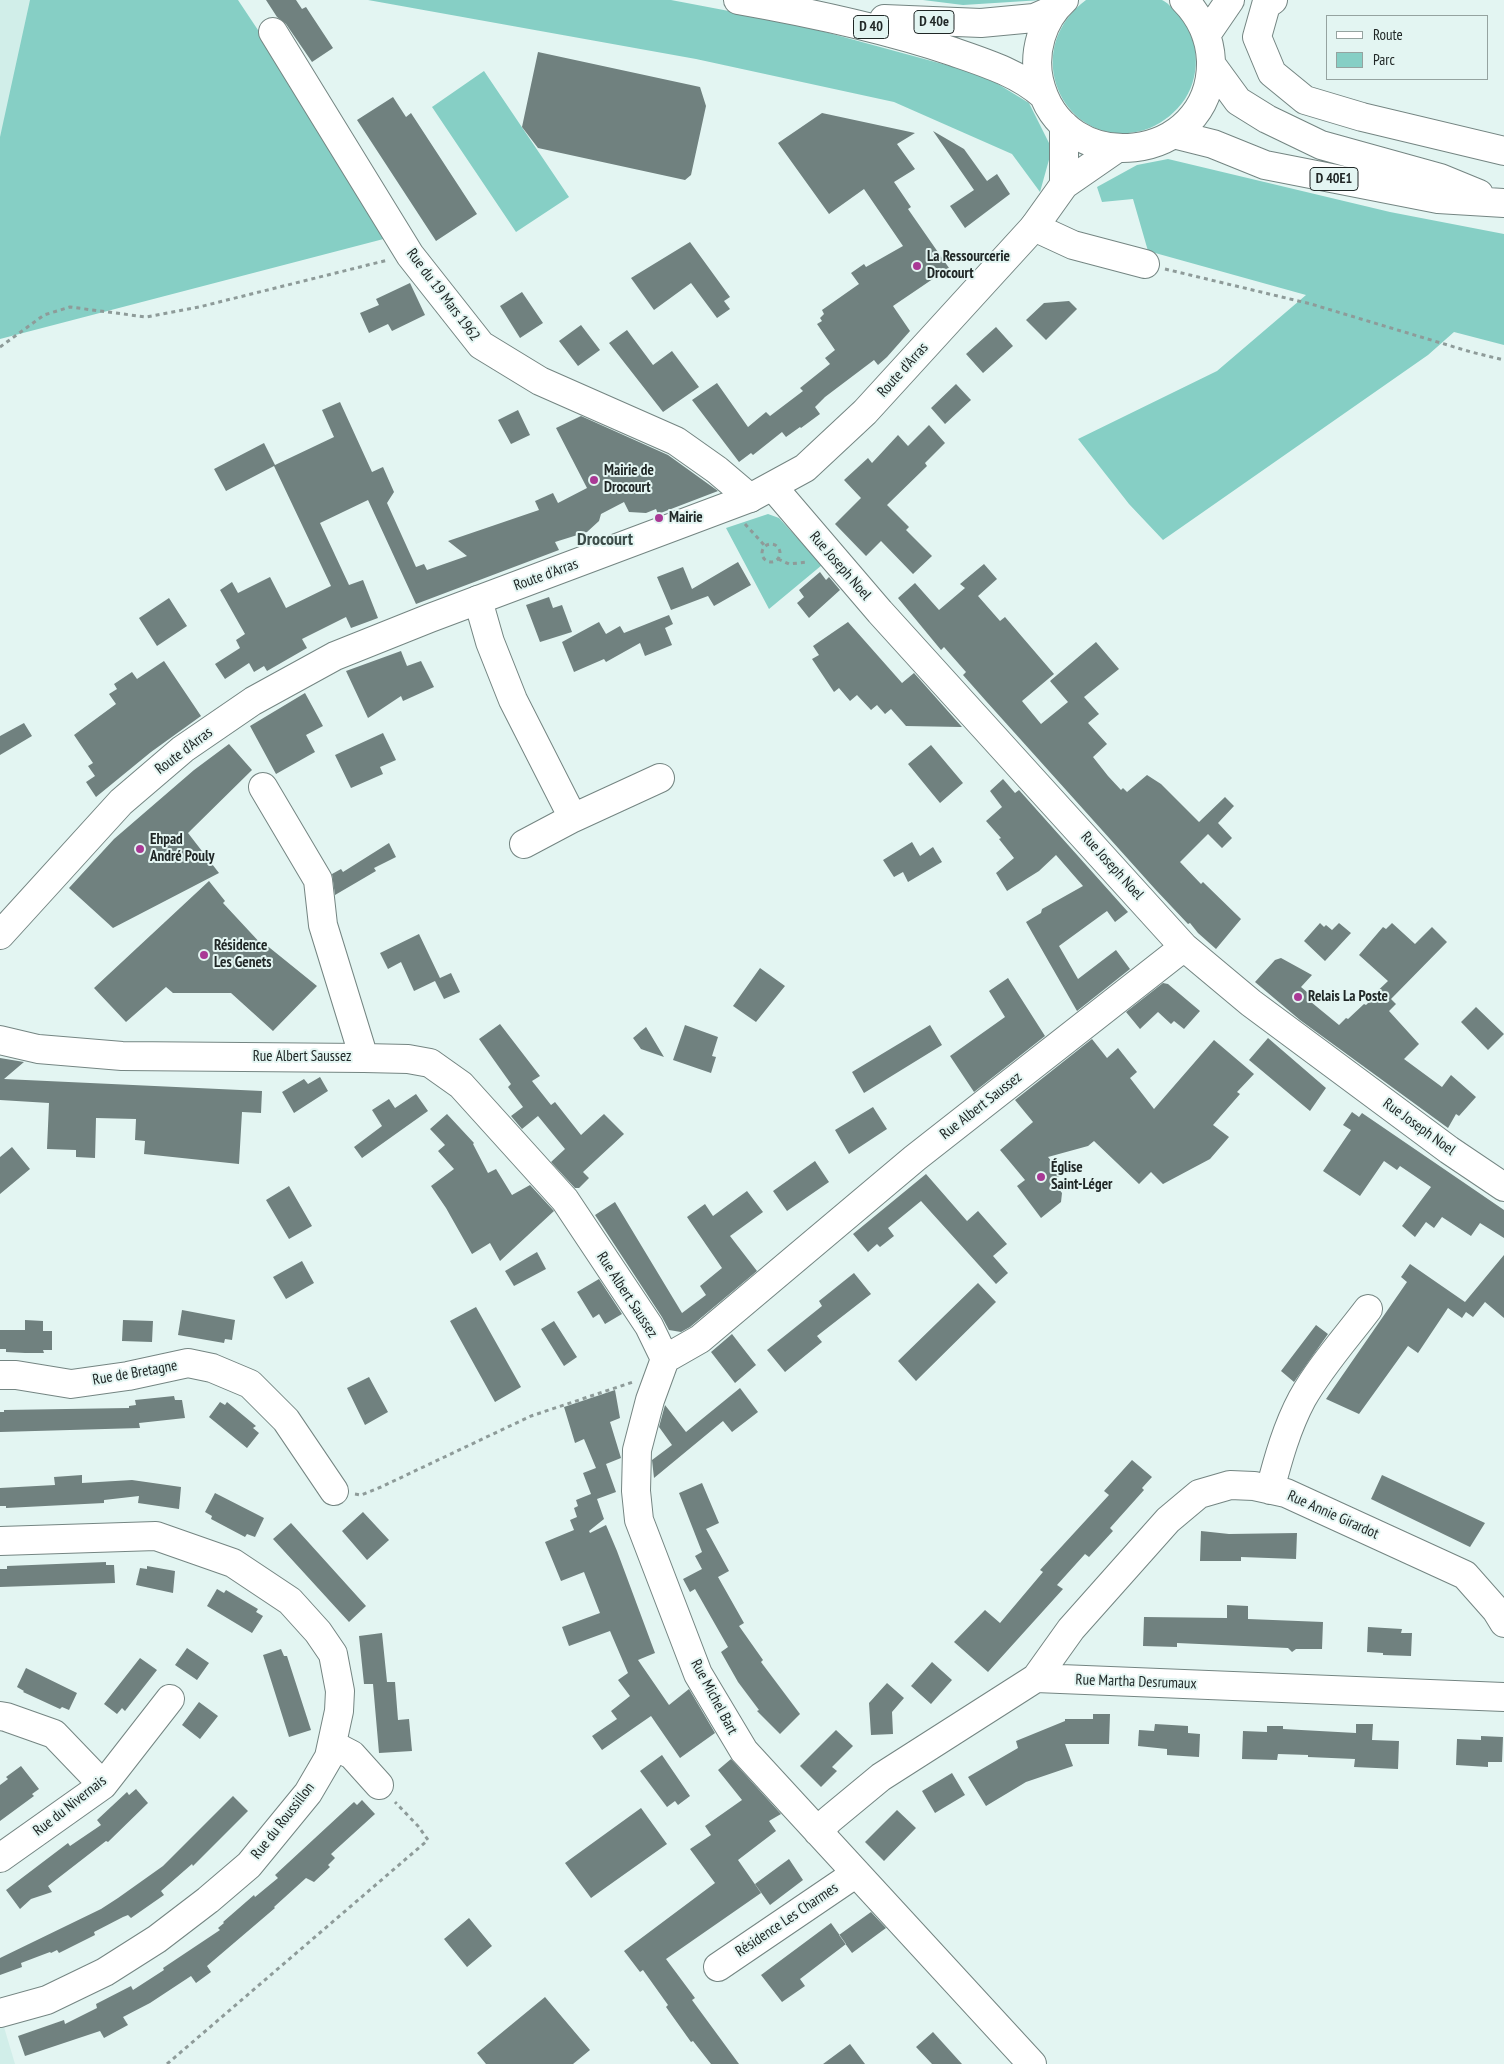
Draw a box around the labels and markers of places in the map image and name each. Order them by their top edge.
place label: La Ressourcerie Drocourt [927,248,1010,283]
marker: La Ressourcerie Drocourt [911,260,923,272]
place label: Mairie de Drocourt [604,462,654,497]
marker: Mairie de Drocourt [588,474,600,486]
place label: Mairie [669,509,703,527]
marker: Mairie [653,512,665,524]
place label: Ehpad André Pouly [150,831,215,866]
marker: Ehpad André Pouly [134,843,146,855]
place label: Résidence Les Genets [214,937,271,972]
marker: Résidence Les Genets [198,949,210,961]
place label: Relais La Poste [1308,988,1388,1006]
marker: Relais La Poste [1292,991,1304,1003]
place label: Église Saint-Léger [1051,1159,1112,1194]
marker: Église Saint-Léger [1035,1171,1047,1183]

